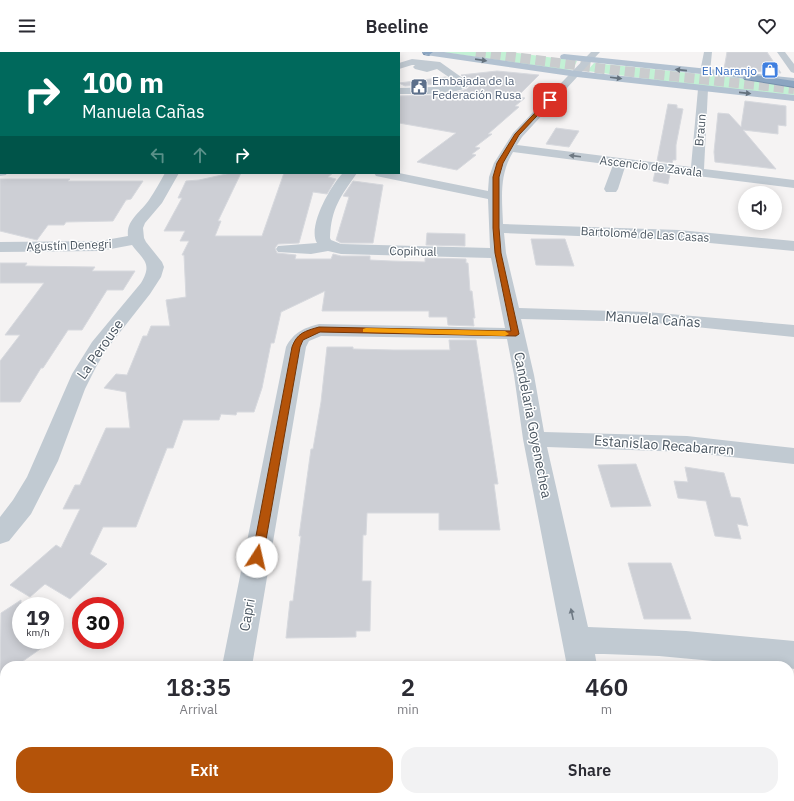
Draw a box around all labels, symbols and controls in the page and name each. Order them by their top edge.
icon: menu [16,15,38,37]
text: Beeline [366,15,428,38]
icon: heart [756,15,778,37]
one-way arrow [475,57,487,63]
shop icon: El Naranjo [760,60,780,80]
place label: El Naranjo [702,63,757,78]
text: 100 m [82,64,164,101]
one-way arrow [675,67,687,73]
icon: right [16,68,68,120]
place label: Embajada de la Federación Rusa [432,73,522,102]
one-way arrow [610,75,622,82]
public building icon: Embajada de la Federación Rusa [409,77,429,97]
pin [533,83,567,117]
icon: arrive [539,89,561,111]
one-way arrow [739,90,751,97]
text: Manuela Cañas [82,100,205,123]
street label: Braun [691,113,709,147]
icon: left [147,144,169,166]
icon: ahead [189,144,211,166]
icon: right [231,144,253,166]
street label: Ascencio de Zavala [599,152,704,180]
one-way arrow [569,153,581,159]
map controls [738,186,782,230]
button: sound [738,186,782,230]
street label: Bartolomé de Las Casas [580,223,710,245]
street label: Agustín Denegri [26,236,112,254]
street label: Copihual [389,243,437,259]
street label: Manuela Cañas [605,307,701,331]
street label: La Perouse [73,315,127,382]
street label: Candelaria Goyenechea [510,350,556,500]
street label: Estanislao Recabarren [593,431,735,459]
position arrow [236,536,278,578]
speed limit sign: 30 [72,597,124,649]
street label: Capri [235,597,259,633]
text: 19 [26,604,50,631]
one-way arrow [568,608,574,620]
text: km/h [26,626,50,639]
text: 18:35 [166,671,231,703]
text: 2 [401,671,415,703]
text: 460 [585,671,628,703]
text: Arrival [180,701,217,718]
text: min [397,701,419,718]
text: m [601,701,612,718]
button: Exit [16,747,393,793]
button: Share [401,747,778,793]

